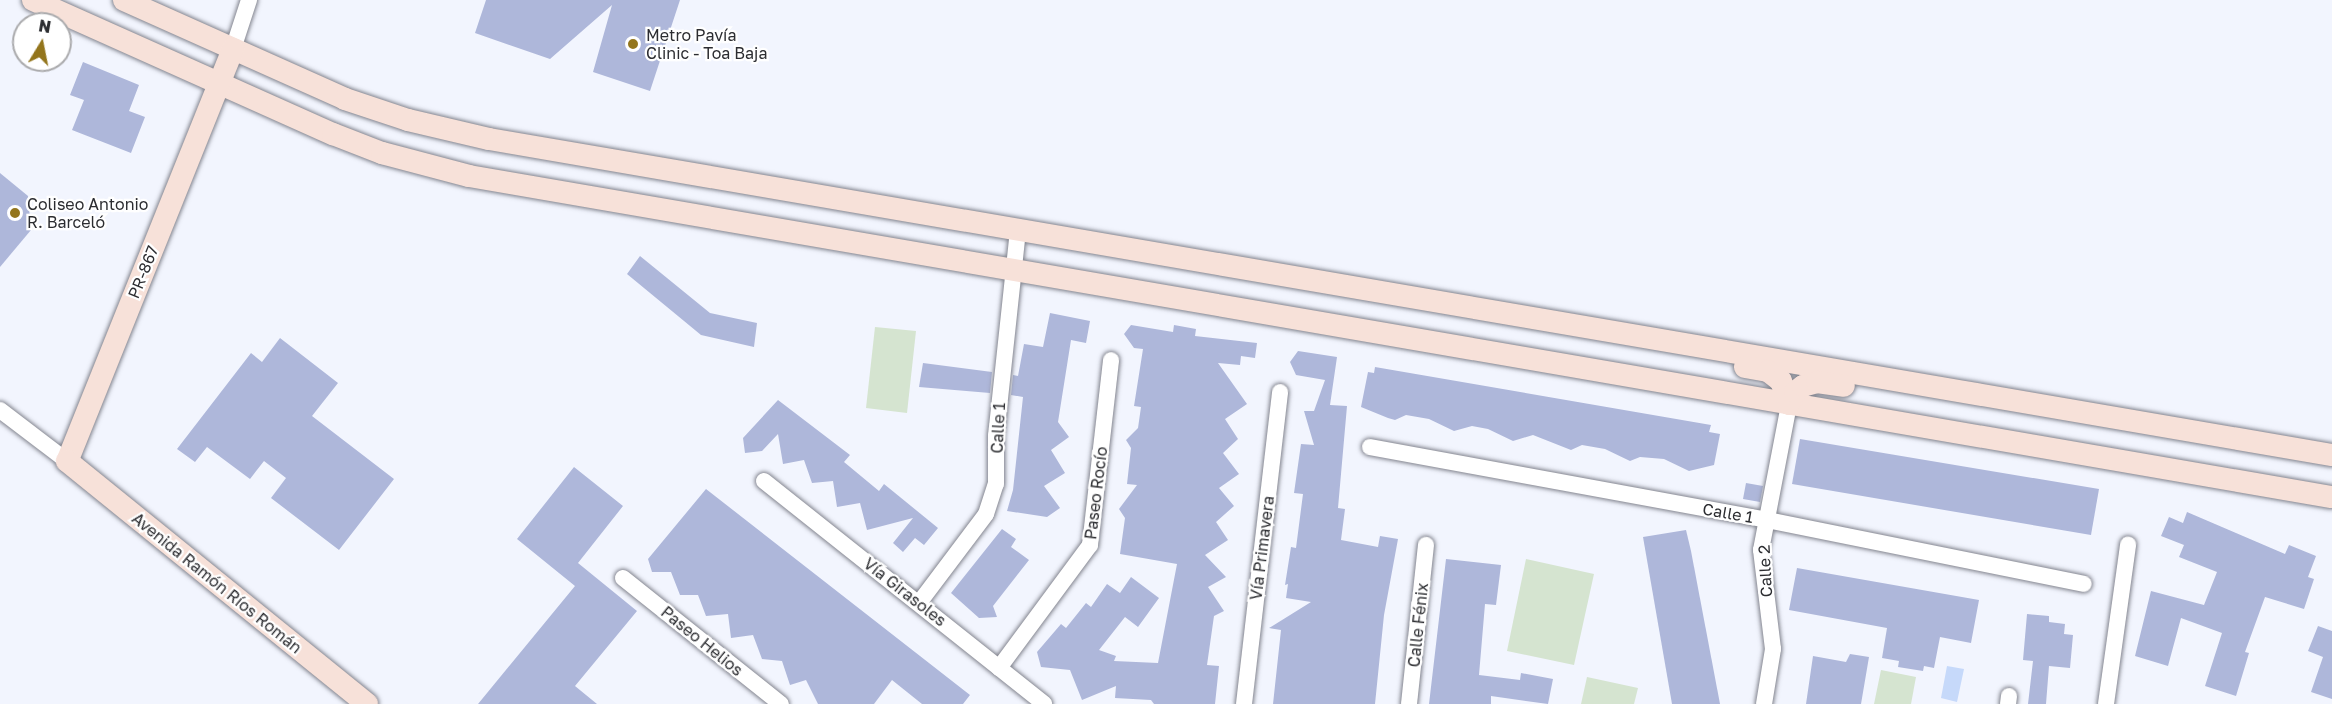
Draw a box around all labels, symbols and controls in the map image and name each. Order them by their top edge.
north arrow [12,12,72,72]
text: N [37,15,53,37]
place label: Metro Pavía Clinic - Toa Baja [646,25,767,63]
marker: Metro Pavía Clinic - Toa Baja [624,35,642,53]
place label: Coliseo Antonio R. Barceló [27,194,148,232]
marker: Coliseo Antonio R. Barceló [8,206,22,220]
street label: PR-867 [124,243,162,301]
street label: Calle 1 [987,402,1009,454]
street label: Paseo Rocío [1081,445,1111,541]
street label: Vía Primavera [1246,495,1278,601]
street label: Calle 1 [1701,499,1755,527]
street label: Avenida Ramón Ríos Román [128,509,306,657]
street label: Calle 2 [1754,544,1776,598]
street label: Vía Girasoles [860,554,950,630]
street label: Calle Fénix [1404,582,1432,668]
street label: Paseo Helios [657,602,747,680]

